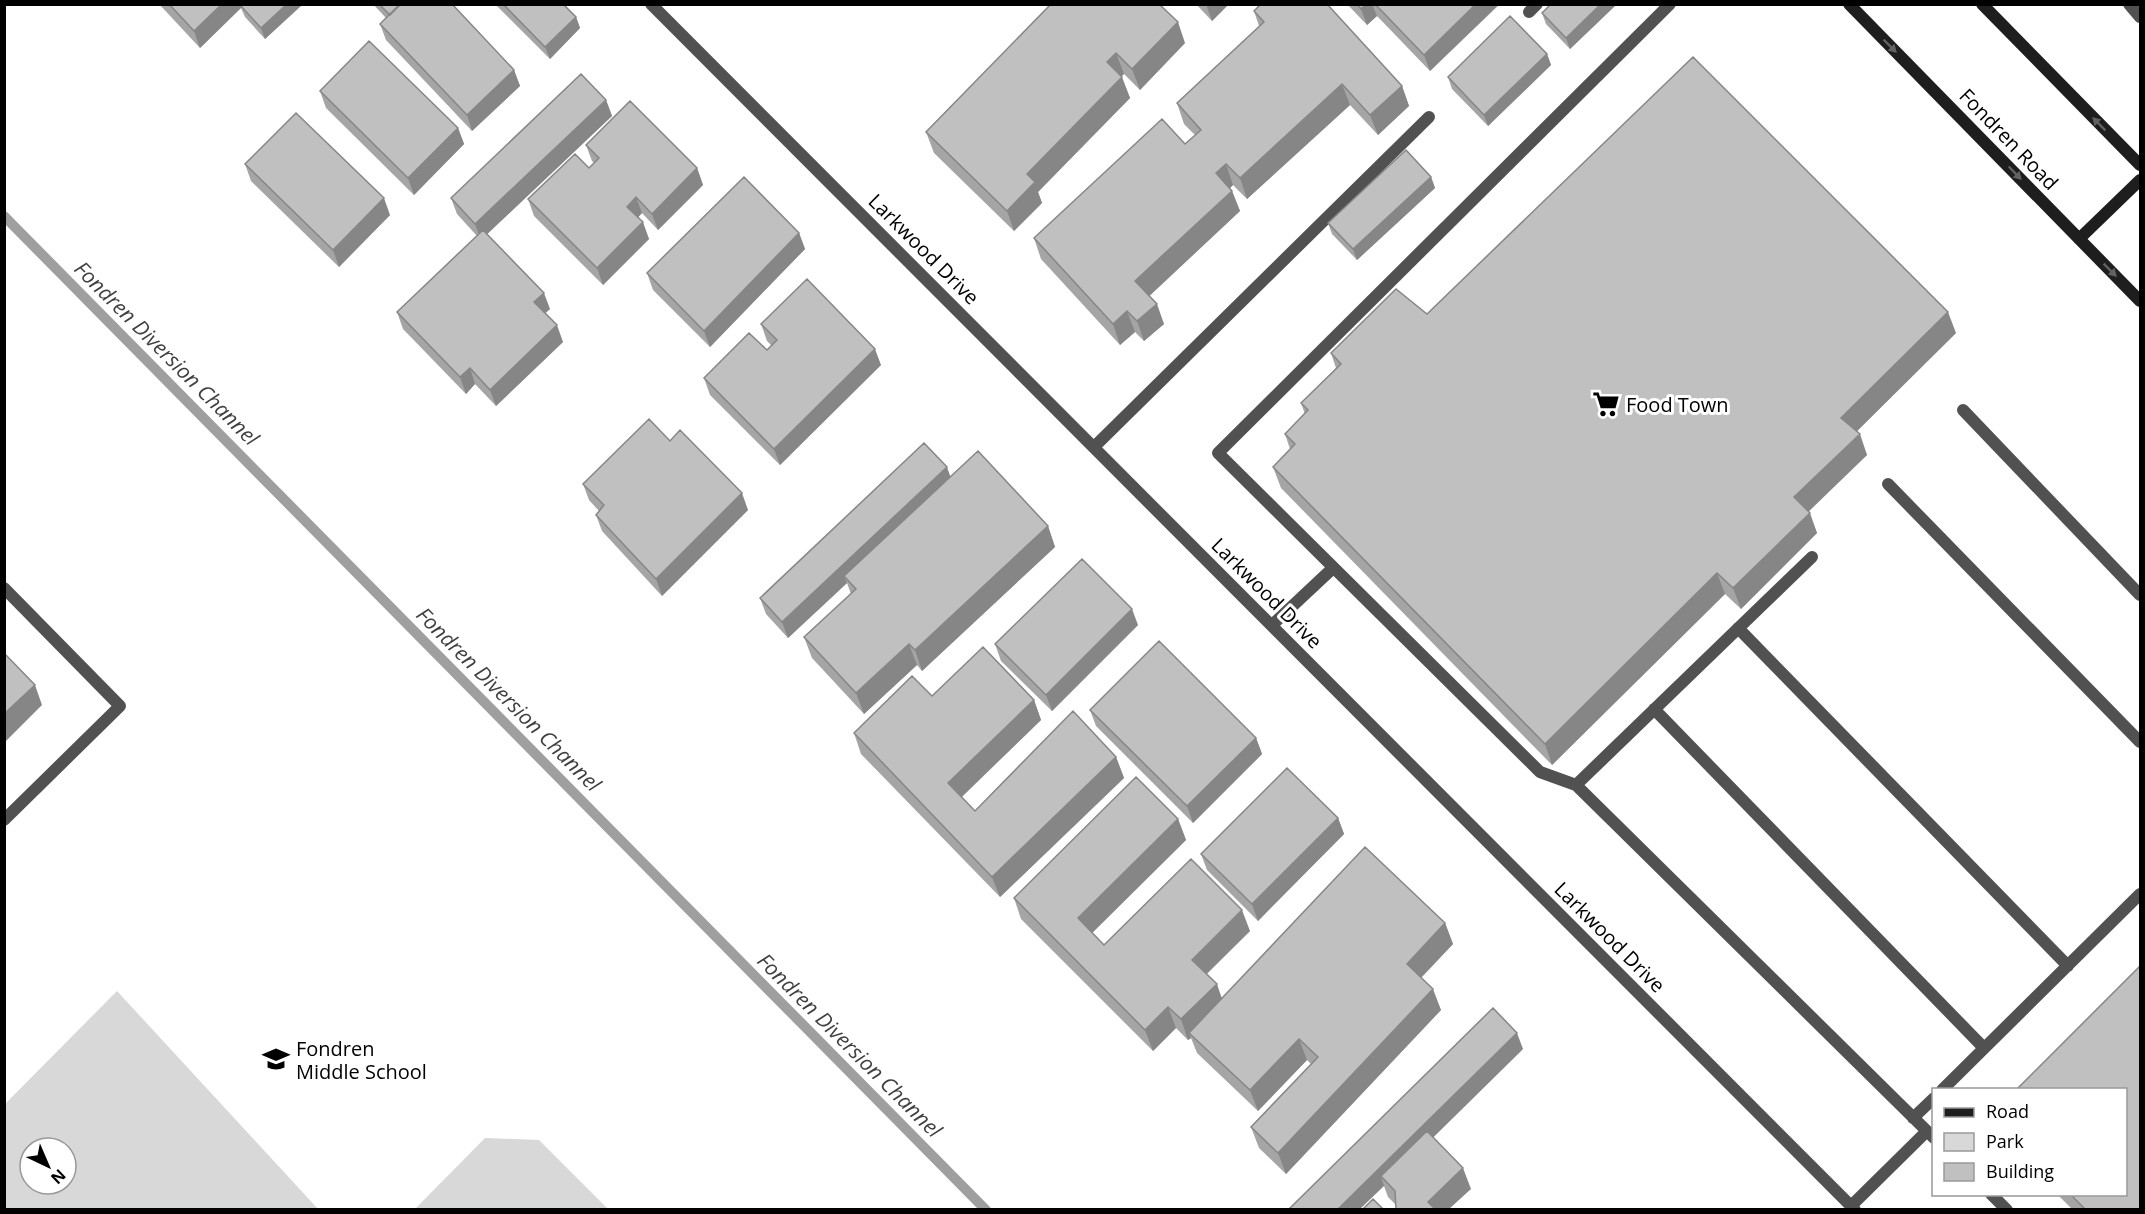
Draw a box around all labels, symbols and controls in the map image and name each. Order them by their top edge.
one-way arrow [1883,39,1897,53]
street label: Fondren Road [1954,82,2064,196]
one-way arrow [2093,117,2107,131]
one-way arrow [2008,166,2022,181]
street label: Larkwood Drive [863,188,985,310]
water label: Fondren Diversion Channel [69,255,266,452]
one-way arrow [2102,262,2116,276]
supermarket icon: Food Town [1591,389,1621,419]
place label: Food Town [1626,391,1729,418]
street label: Larkwood Drive [1206,532,1328,654]
water label: Fondren Diversion Channel [411,601,608,798]
street label: Larkwood Drive [1549,876,1671,998]
water label: Fondren Diversion Channel [752,947,949,1144]
place label: Fondren Middle School [296,1035,427,1085]
school or university icon: Fondren Middle School [261,1044,291,1074]
legend [1932,1088,2127,1196]
text: Road [1986,1099,2029,1123]
text: Park [1986,1129,2024,1153]
north arrow [18,1136,78,1196]
text: Building [1986,1159,2054,1183]
text: N [46,1164,71,1189]

